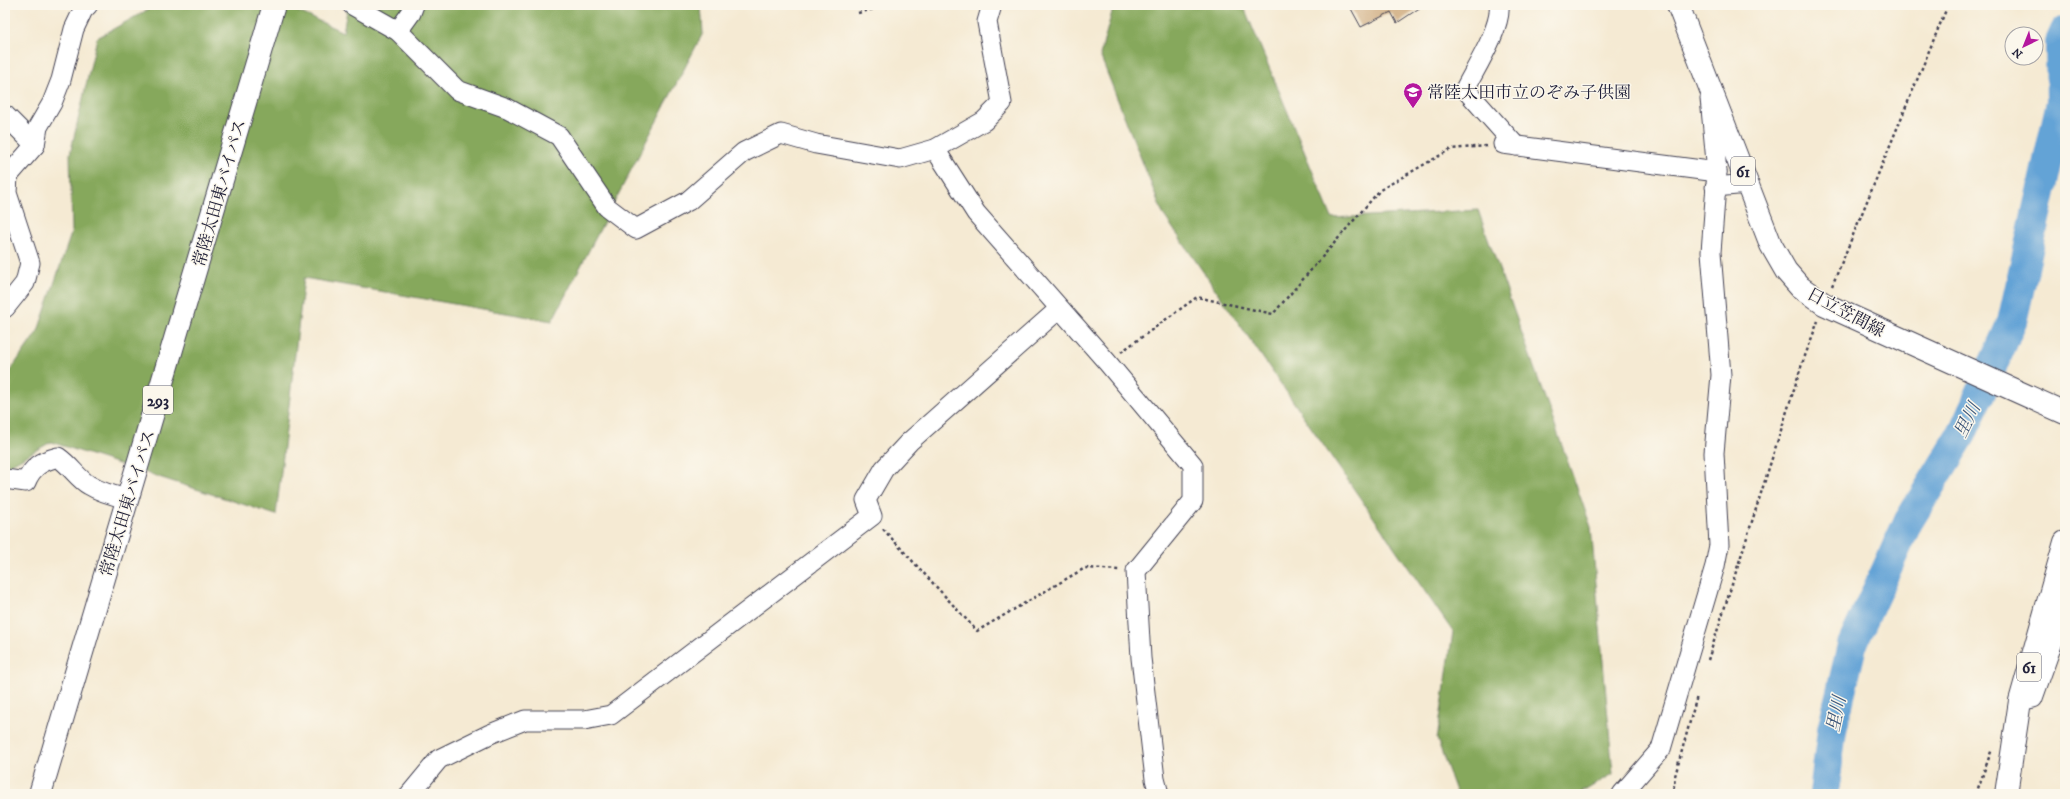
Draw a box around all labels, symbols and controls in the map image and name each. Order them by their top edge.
north arrow [2004,26,2044,66]
text: N [2010,44,2026,61]
school or university icon: 常陸太田市立のぞみ子供園 [1402,81,1424,109]
place label: 常陸太田市立のぞみ子供園 [1427,82,1631,104]
street label: 常陸太田東バイパス [188,117,252,270]
road number: 61 [1731,157,1755,185]
street label: 日立笠間線 [1803,283,1888,343]
road number: 293 [143,386,173,414]
water label: 里川 [1950,398,1987,441]
street label: 常陸太田東バイパス [95,427,161,580]
road number: 61 [2017,653,2041,681]
water label: 里川 [1822,692,1852,734]

